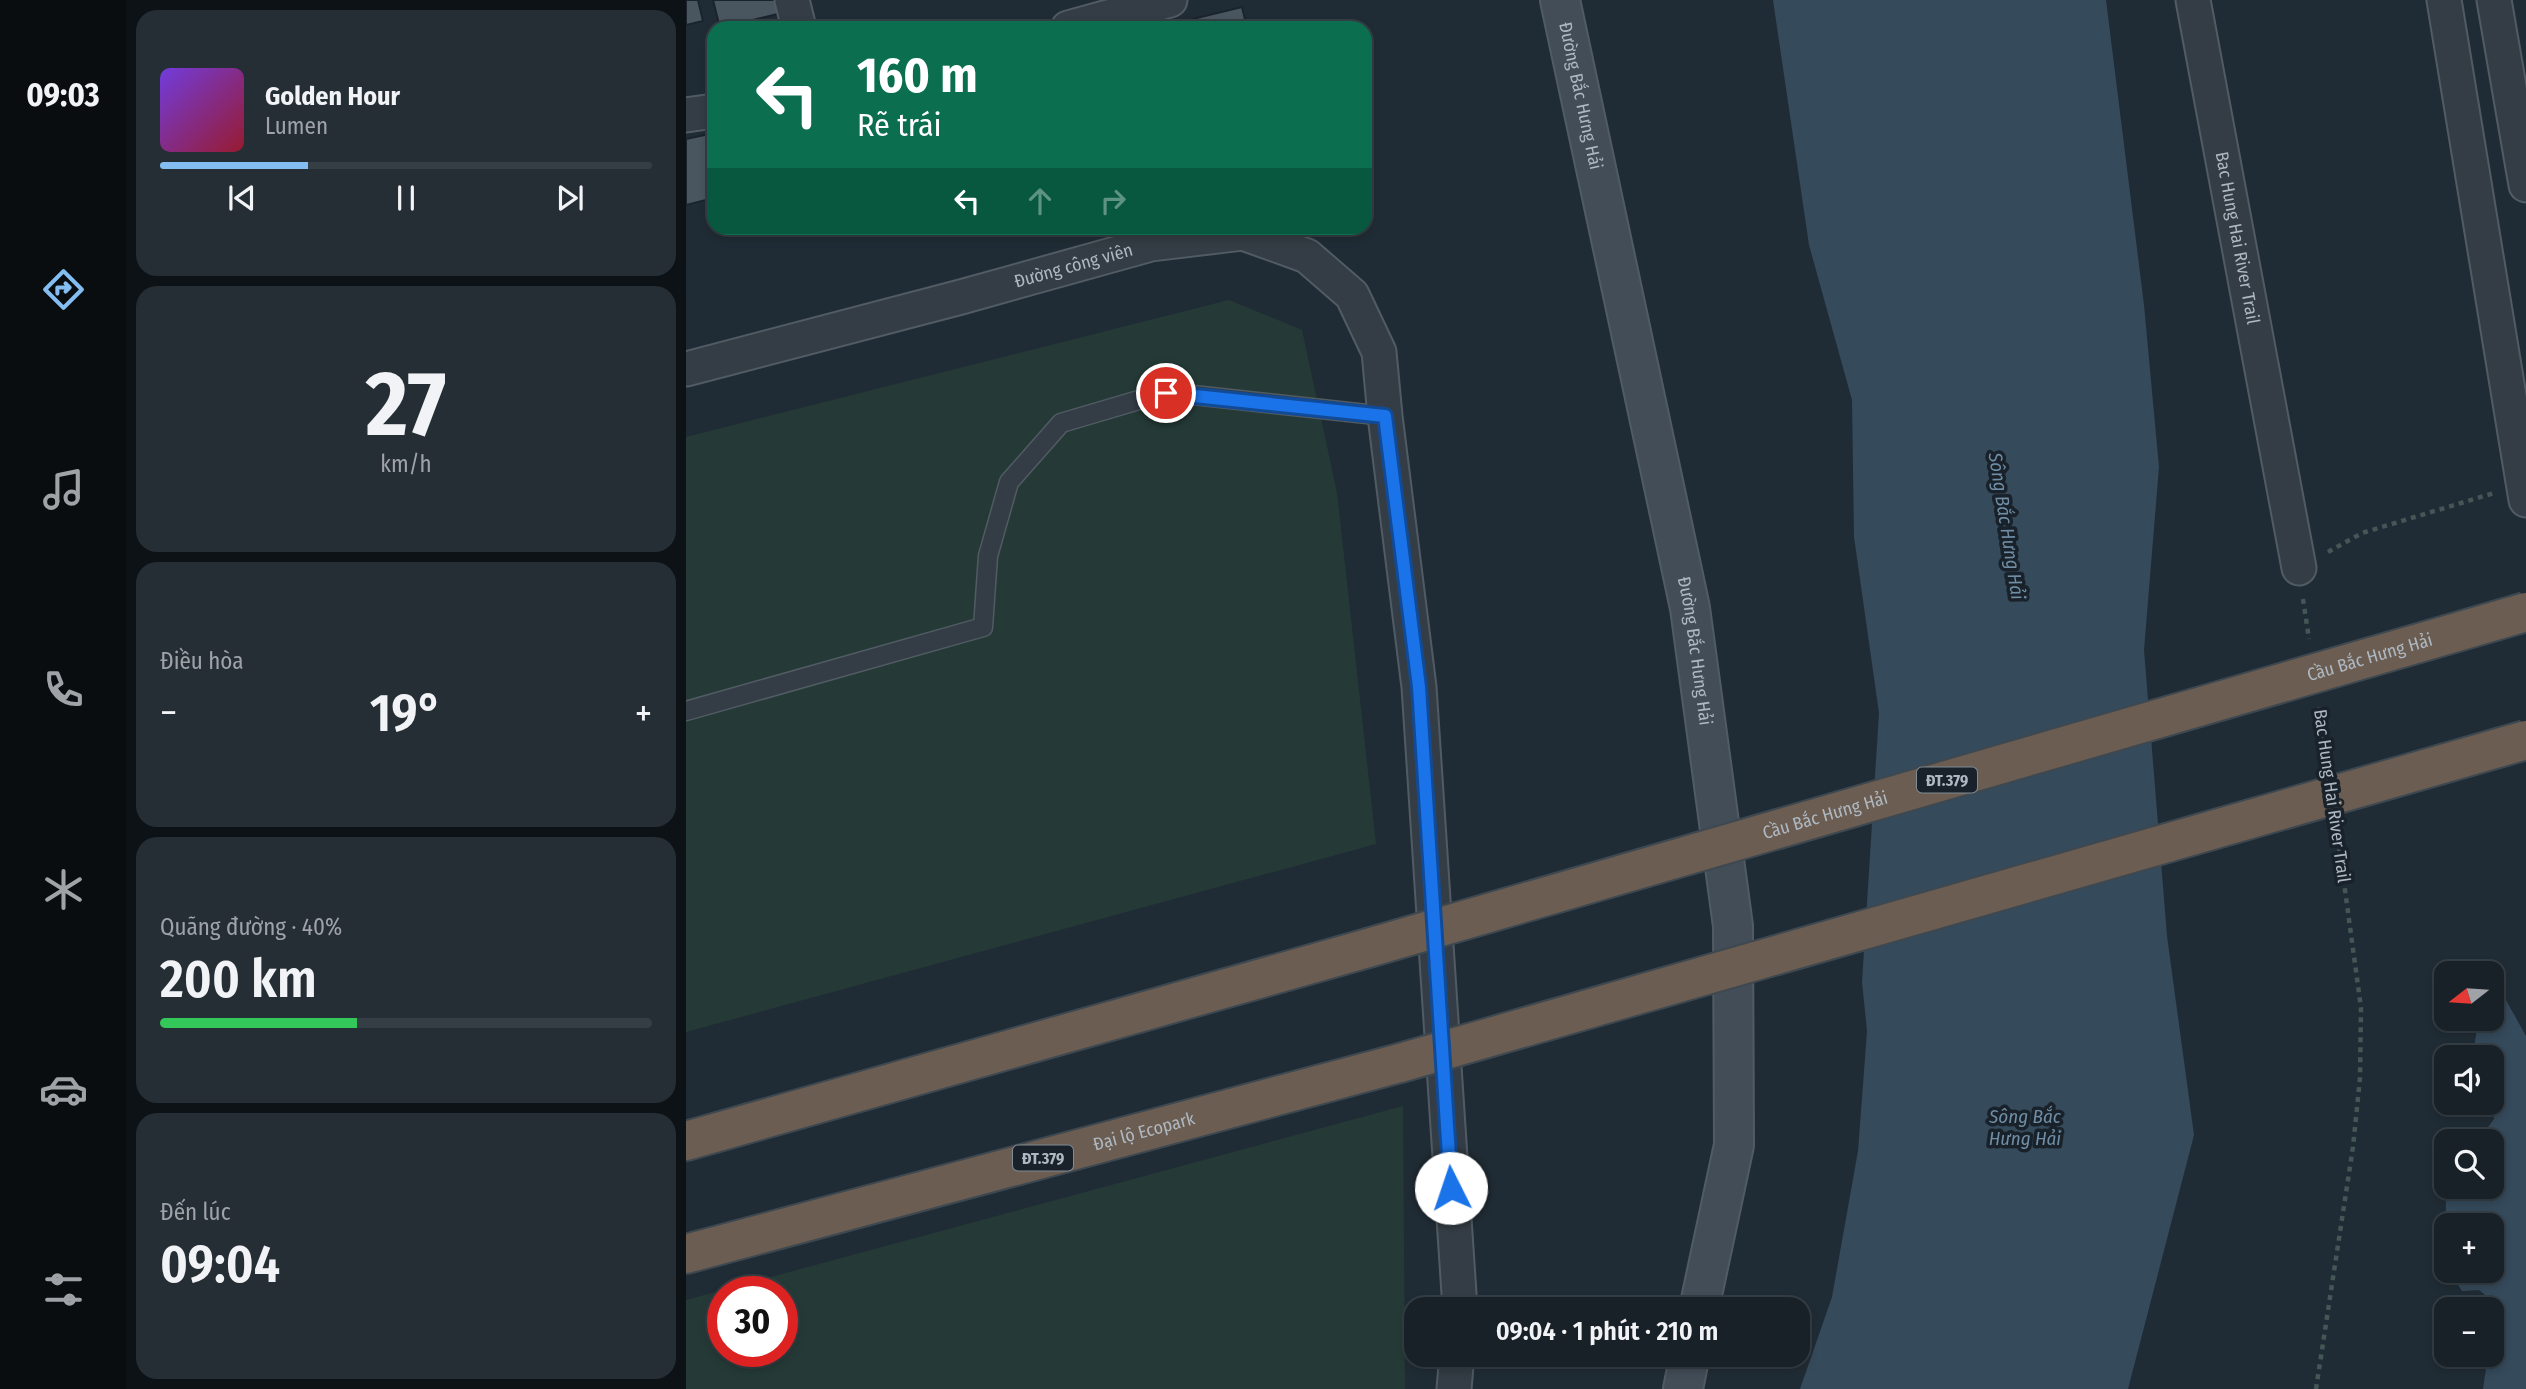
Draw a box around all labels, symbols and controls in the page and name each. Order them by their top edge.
street label: Đường Bắc Hưng Hải [1554,20,1607,172]
text: 160 m [857,46,978,105]
icon: left [742,49,833,140]
text: 09:03 [26,76,100,114]
text: Golden Hour [265,81,400,112]
text: Rẽ trái [857,106,942,144]
text: Lumen [265,112,328,140]
street label: Bac Hung Hai River Trail [2211,150,2264,326]
icon: previous [223,179,261,217]
icon: pause [387,179,425,217]
icon: next [551,179,589,217]
icon: left [948,182,986,220]
icon: ahead [1021,182,1059,220]
icon: right [1094,182,1132,220]
street label: Đường công viên [1012,239,1135,293]
icon: directions [39,265,88,314]
text: 27 [366,350,446,459]
pin [1136,363,1196,423]
icon: arrive [1147,374,1185,412]
text: km/h [380,450,432,478]
water label: Sông Bắc Hưng Hải [1983,450,2030,601]
icon: music [39,465,88,514]
street label: Đường Bắc Hưng Hải [1673,575,1717,727]
street label: Cầu Bắc Hưng Hải [2304,629,2435,686]
text: Điều hòa [160,647,244,675]
icon: phone [39,665,88,714]
text: 19° [370,682,442,745]
text: − [160,690,177,736]
text: + [635,690,652,736]
street label: Bac Hung Hai River Trail [2309,708,2355,884]
road number: ĐT.379 [1917,768,1977,792]
street label: Cầu Bắc Hưng Hải [1760,787,1890,844]
icon: climate [39,865,88,914]
text: Quãng đường · 40% [160,913,342,941]
text: 200 km [160,948,317,1011]
north arrow [2434,961,2504,1031]
map controls [2434,961,2504,1367]
button: sound [2434,1045,2504,1115]
icon: car [39,1065,88,1114]
water label: Sông Bắc Hưng Hải [1988,1105,2062,1150]
street label: Đại lộ Ecopark [1091,1107,1198,1156]
button: search [2434,1129,2504,1199]
road number: ĐT.379 [1013,1146,1073,1170]
position arrow [1414,1151,1488,1225]
text: Đến lúc [160,1198,230,1226]
button: + [2434,1213,2504,1283]
text: 09:04 [160,1233,280,1296]
icon: filters [39,1265,88,1314]
speed limit sign: 30 [707,1276,798,1367]
button: − [2434,1297,2504,1367]
text: 09:04 · 1 phút · 210 m [1496,1316,1718,1347]

